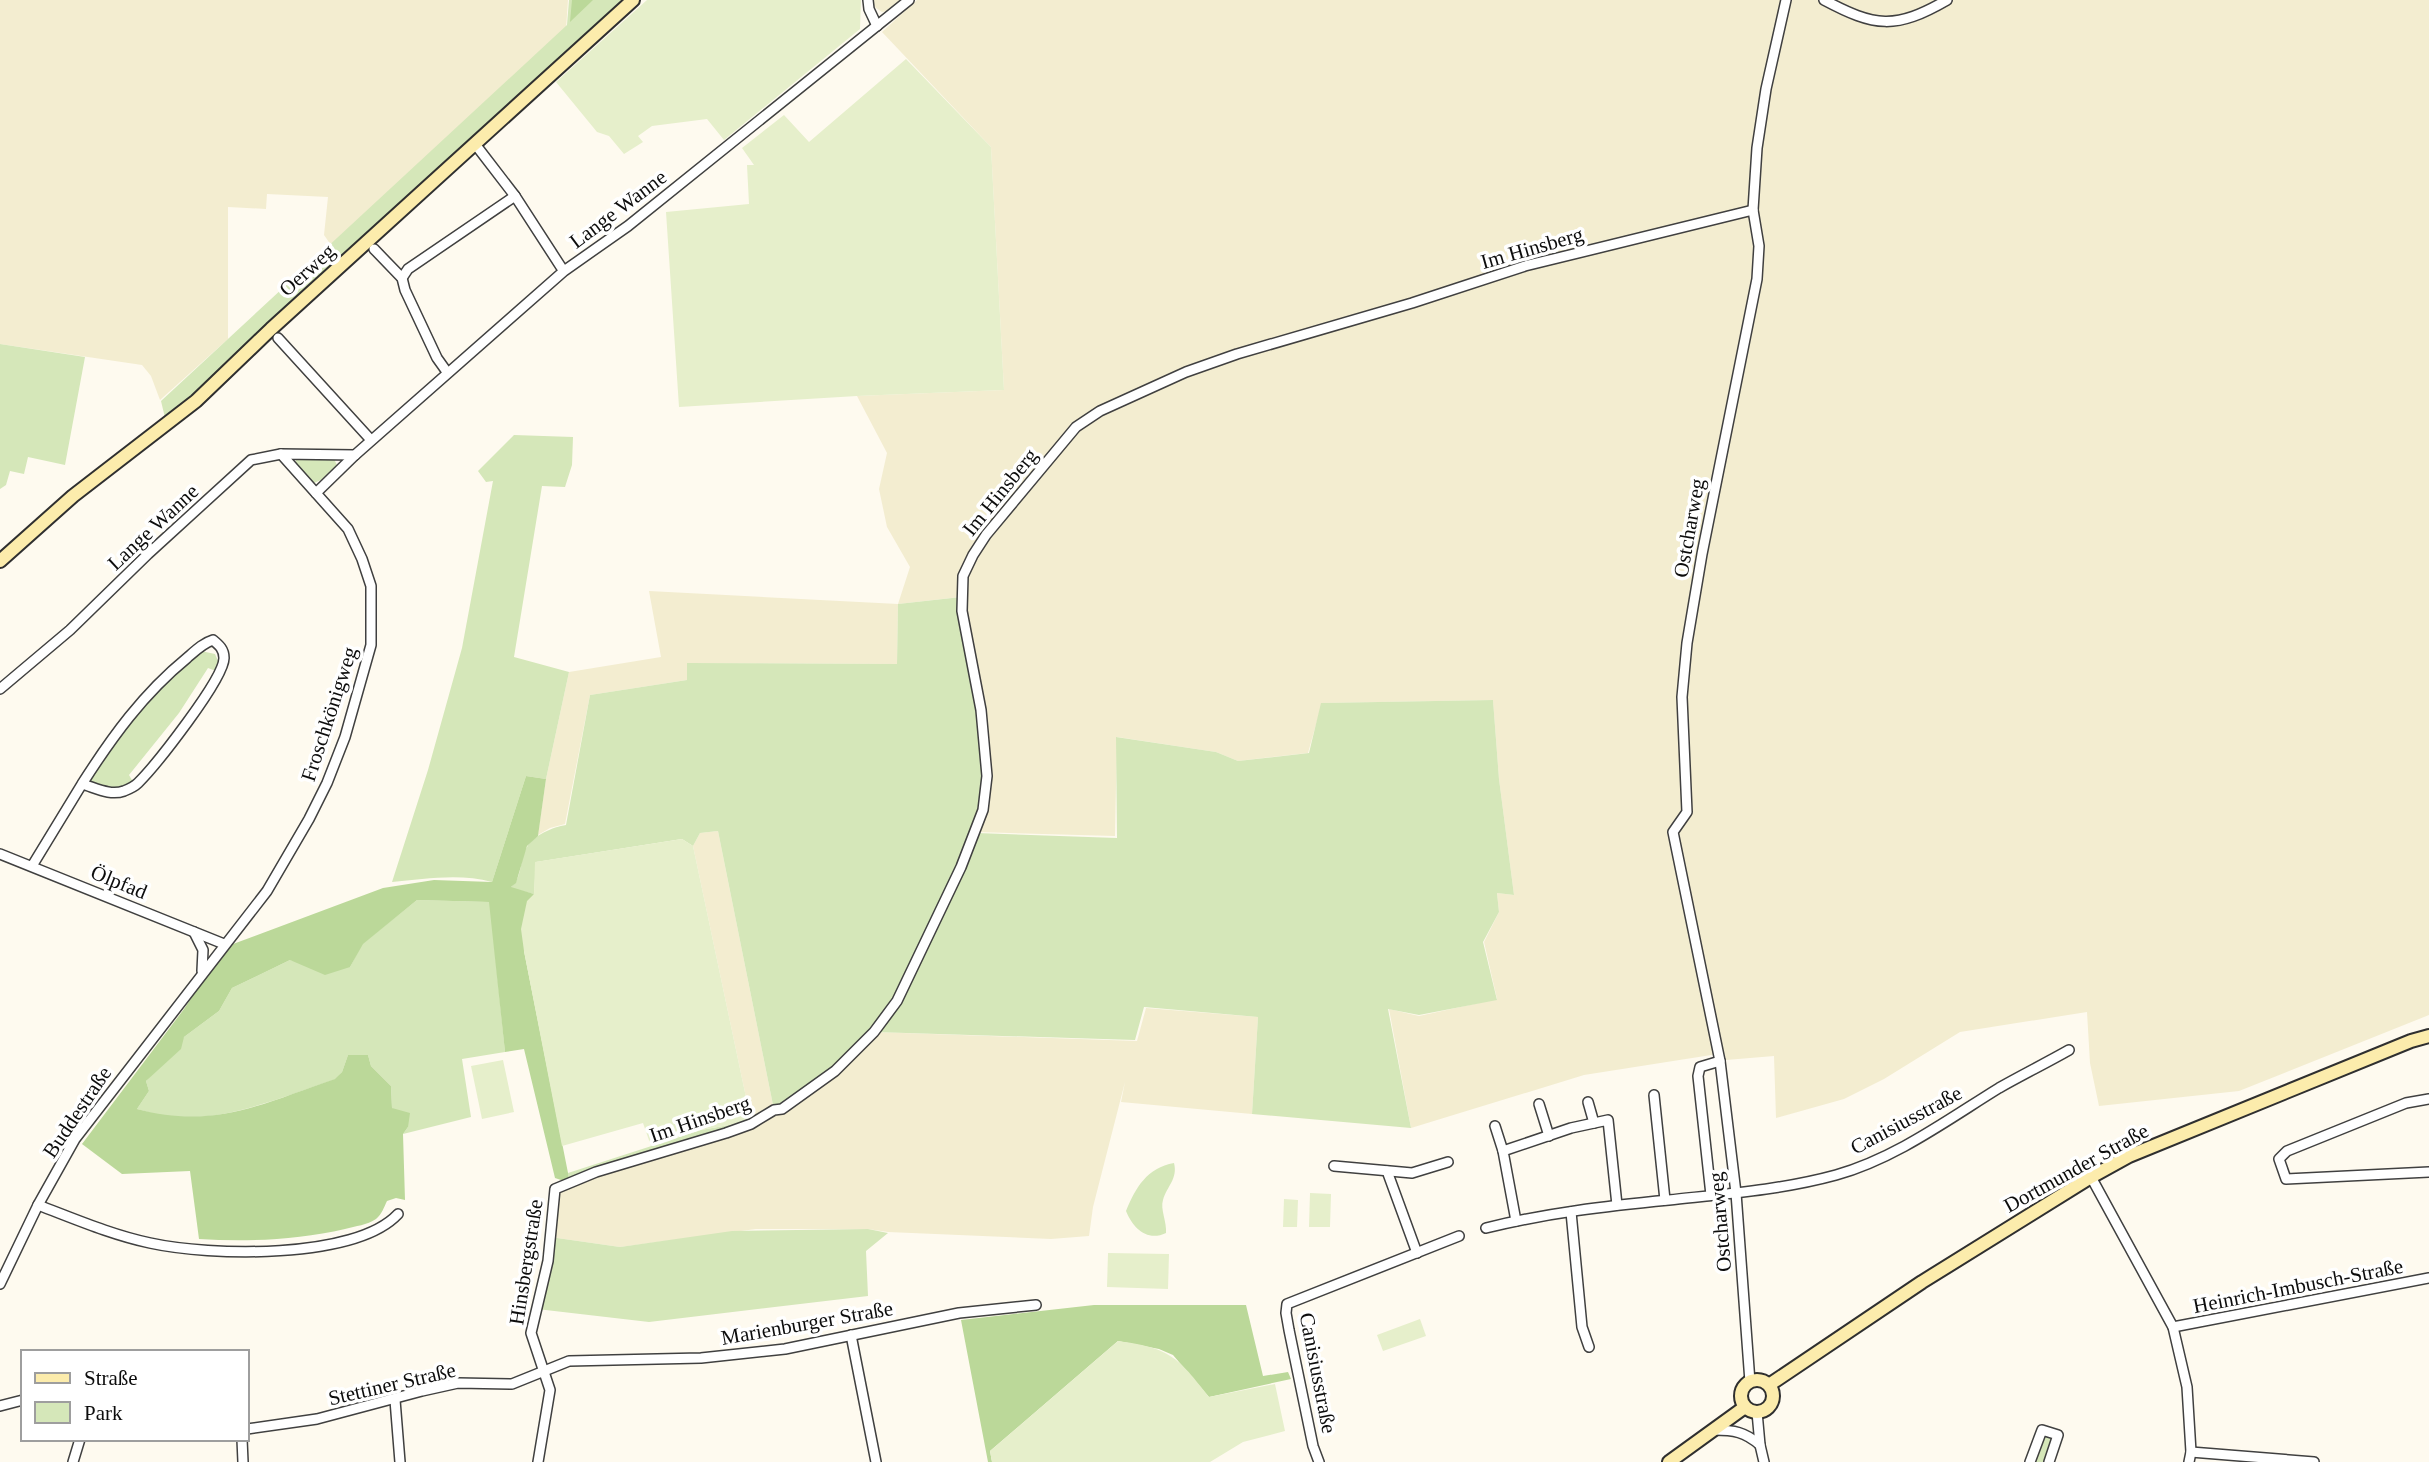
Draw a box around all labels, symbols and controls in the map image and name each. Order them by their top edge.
street label: Lange Wanne [565,165,671,253]
street label: Im Hinsberg [1478,222,1586,274]
street label: Oerweg [274,239,340,301]
street label: Im Hinsberg [958,443,1043,540]
street label: Ostcharweg [1668,476,1710,579]
street label: Lange Wanne [103,479,203,575]
street label: Froschkönigweg [296,643,362,784]
street label: Ölpfad [87,860,151,904]
street label: Buddestraße [38,1062,116,1162]
street label: Canisiusstraße [1846,1081,1966,1159]
street label: Im Hinsberg [646,1090,754,1147]
street label: Dortmunder Straße [2000,1118,2152,1218]
street label: Ostcharweg [1704,1171,1736,1273]
street label: Hinsbergstraße [504,1198,548,1326]
street label: Heinrich-Imbusch-Straße [2191,1254,2405,1318]
street label: Marienburger Straße [719,1296,895,1350]
street label: Canisiusstraße [1295,1311,1341,1435]
legend [21,1350,248,1441]
street label: Stettiner Straße [326,1358,458,1410]
text: Straße [84,1366,138,1390]
text: Park [84,1401,123,1425]

